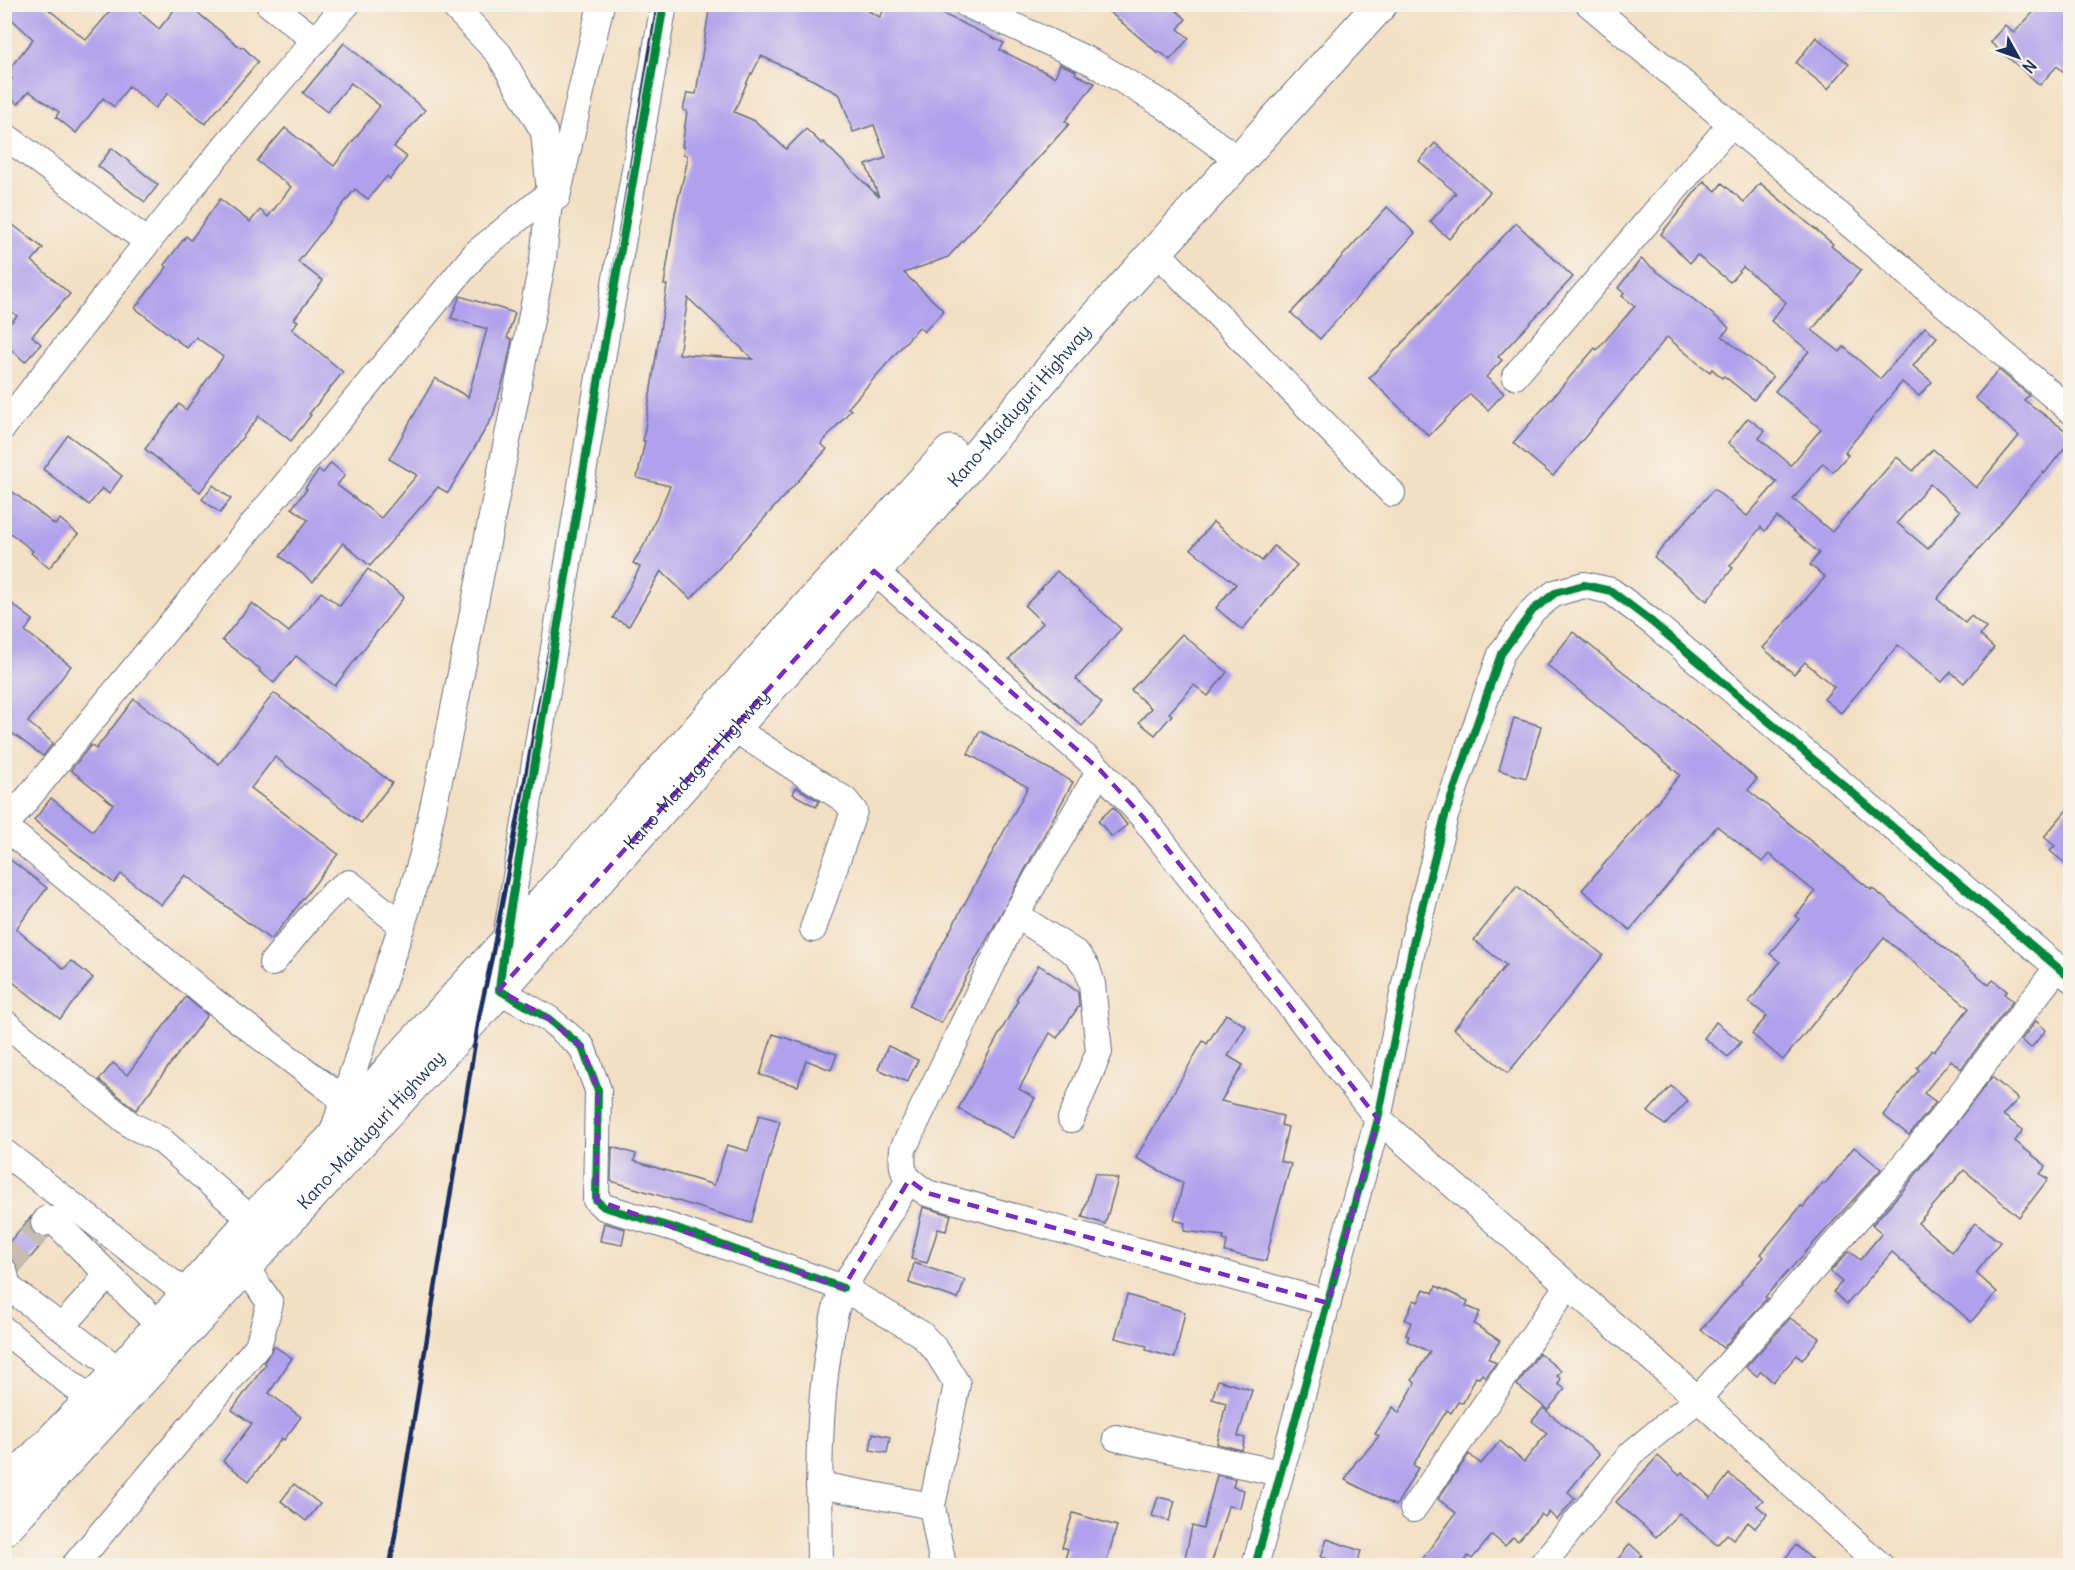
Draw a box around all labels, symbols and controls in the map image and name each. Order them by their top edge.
north arrow [1988,27,2048,87]
text: N [2018,56,2041,77]
street label: Kano-Maiduguri Highway [943,320,1096,492]
street label: Kano-Maiduguri Highway [619,684,774,854]
street label: Kano-Maiduguri Highway [292,1046,450,1214]

